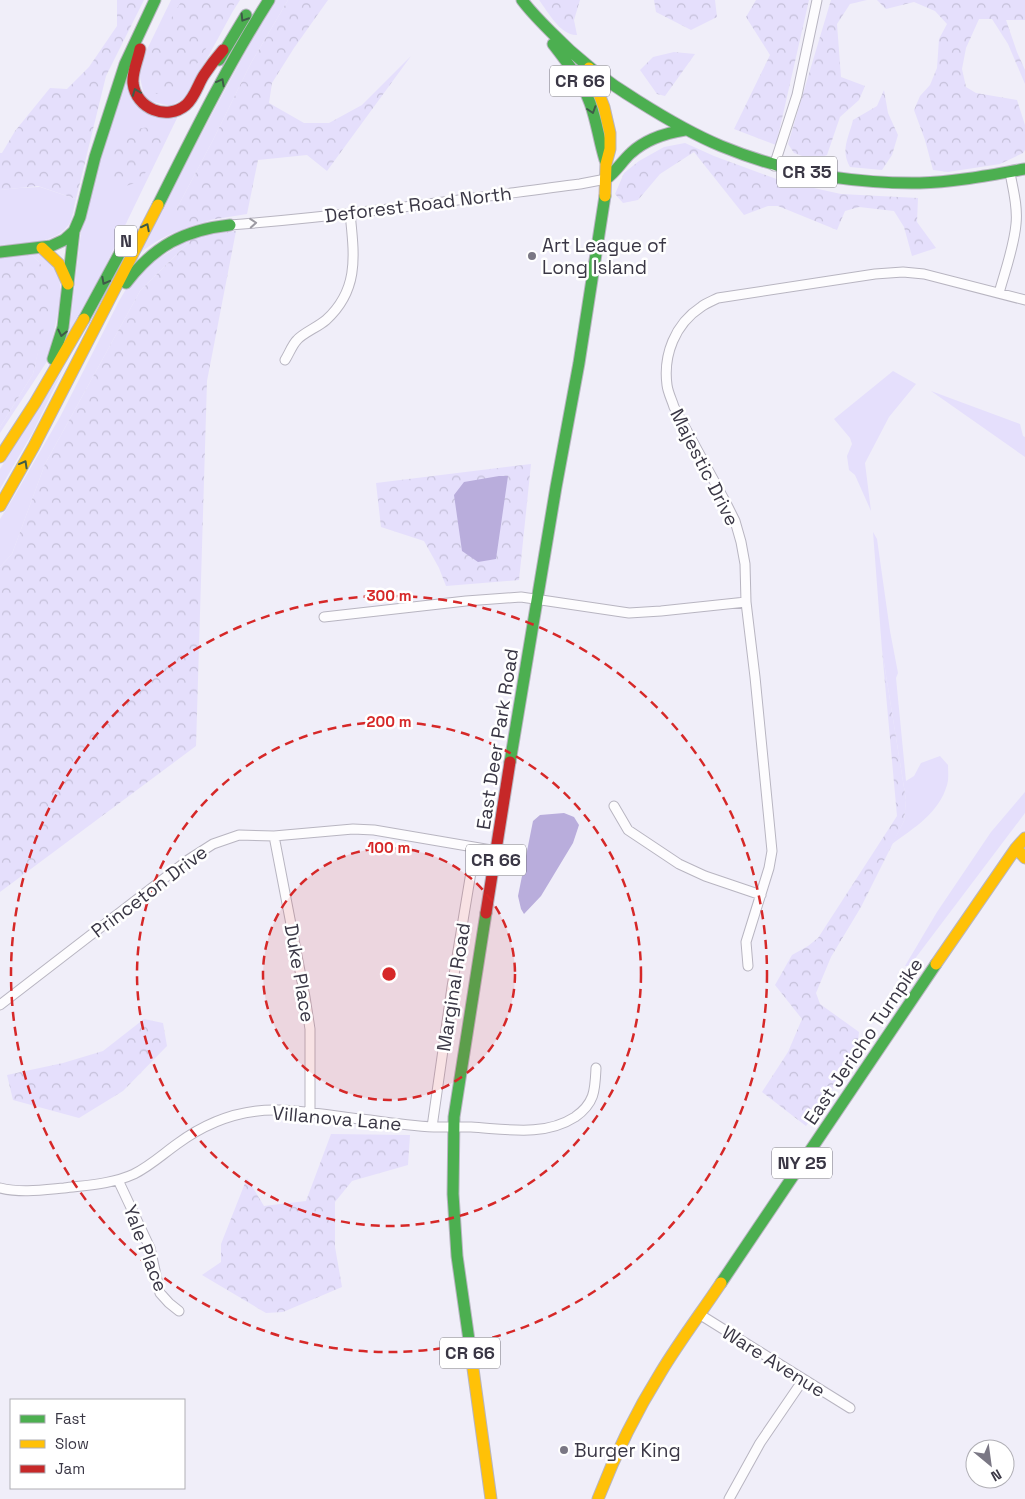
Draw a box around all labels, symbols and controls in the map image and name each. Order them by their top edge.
one-way arrow [240,13,250,22]
road number: CR 66 [550,66,610,96]
one-way arrow [214,78,224,87]
one-way arrow [132,88,142,97]
one-way arrow [586,105,596,113]
road number: CR 35 [777,156,837,188]
street label: Deforest Road North [323,181,513,228]
one-way arrow [249,218,257,229]
one-way arrow [140,223,150,232]
road number: N [115,226,137,256]
place label: Art League of Long Island [542,233,667,280]
marker: Art League of Long Island [526,250,538,262]
one-way arrow [102,276,112,285]
one-way arrow [57,329,67,338]
street label: Majestic Drive [664,404,745,530]
one-way arrow [18,460,28,469]
text: 300 m [366,586,412,605]
street label: East Deer Park Road [471,647,524,831]
text: 200 m [367,712,411,731]
text: 100 m [368,838,410,857]
street label: Princeton Drive [86,839,212,943]
road number: CR 66 [466,844,526,876]
street label: Marginal Road [431,921,476,1053]
street label: Duke Place [279,922,320,1024]
street label: East Jericho Turnpike [798,953,929,1130]
centre of rings [380,965,398,983]
street label: Villanova Lane [271,1100,403,1137]
road number: NY 25 [772,1148,832,1178]
street label: Yale Place [118,1201,174,1295]
street label: Ware Avenue [717,1320,830,1403]
road number: CR 66 [440,1338,500,1369]
legend [10,1399,185,1489]
text: Fast [55,1409,86,1428]
text: Slow [55,1434,89,1453]
place label: Burger King [574,1438,681,1463]
north arrow [965,1439,1015,1489]
marker: Burger King [558,1444,570,1456]
text: Jam [55,1459,85,1478]
text: N [988,1465,1005,1486]

